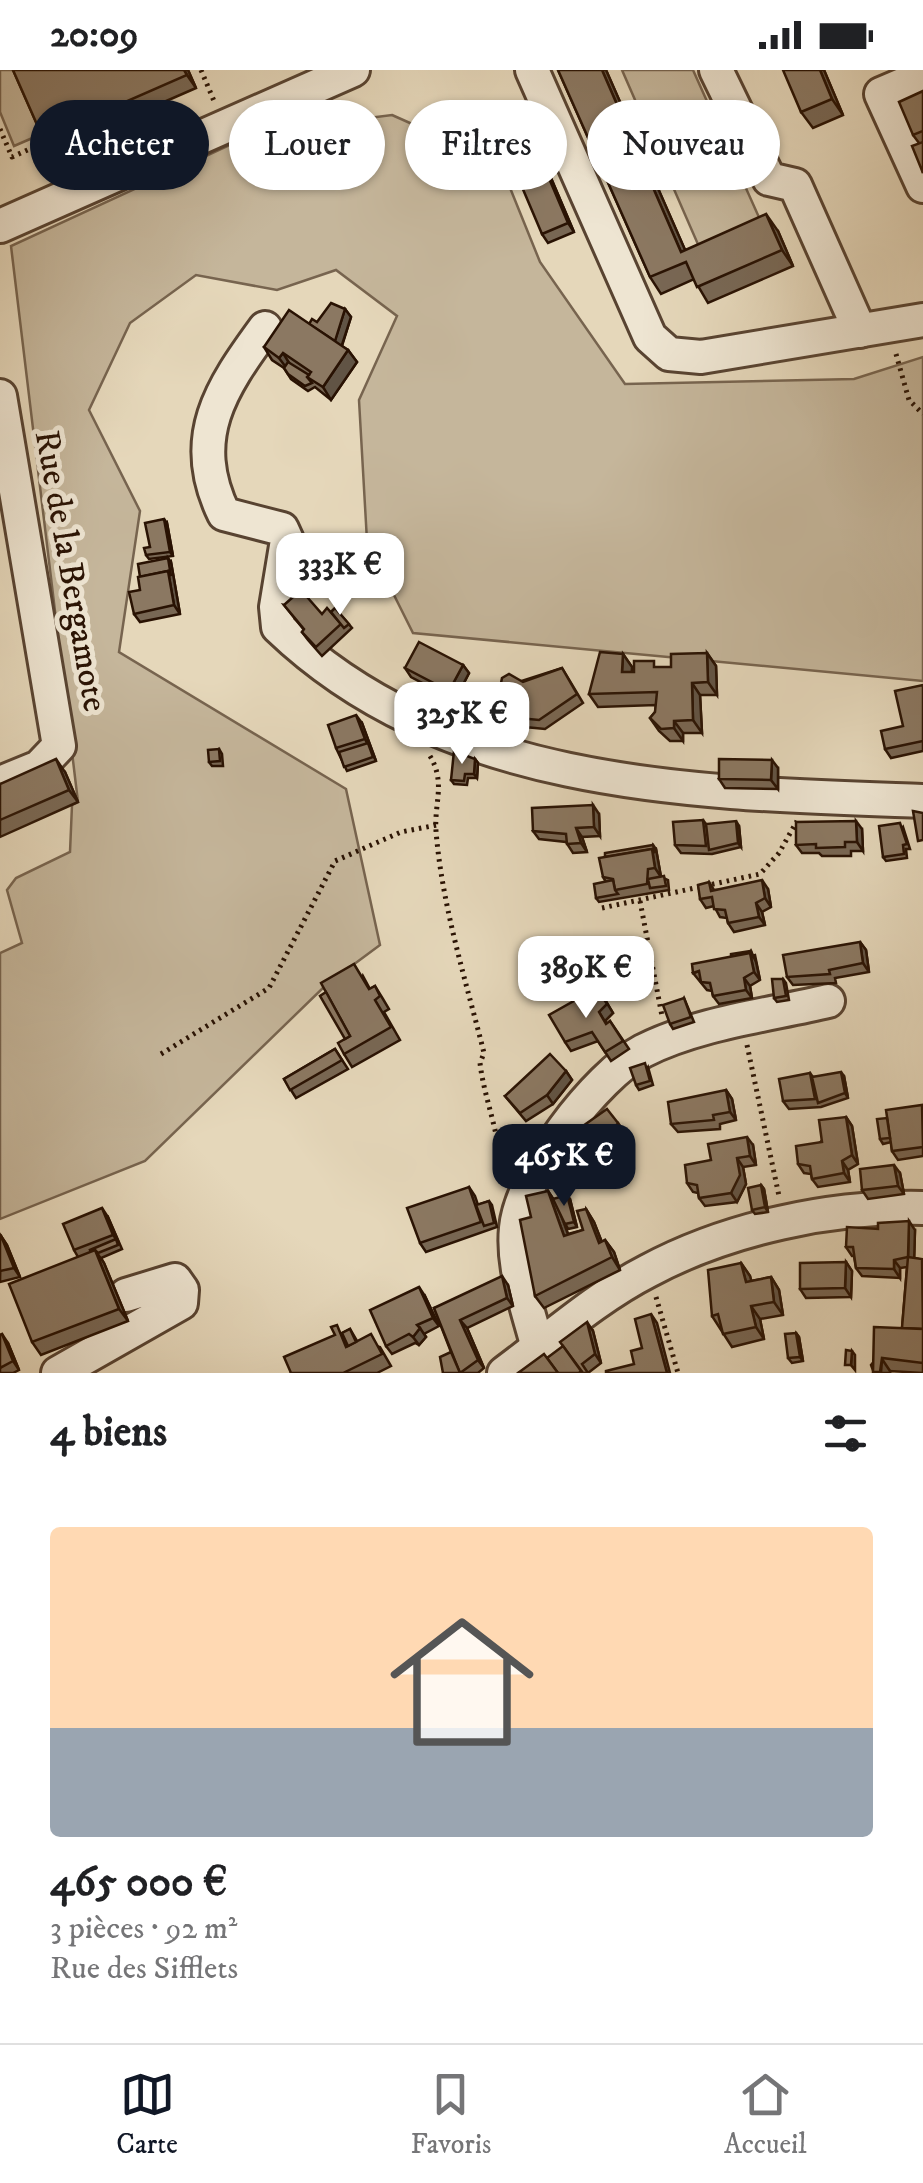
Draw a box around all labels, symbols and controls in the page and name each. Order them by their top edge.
text: 20:09 [50,11,138,59]
chip: Acheter [30,100,209,190]
chip: Louer [229,100,385,190]
chip: Filtres [405,100,567,190]
chip: Nouveau [587,100,780,190]
street label: Rue de la Bergamote [24,427,116,715]
pin: 333K € [259,533,421,618]
text: 333K € [298,545,382,585]
pin: 325K € [381,682,543,767]
text: 325K € [416,694,508,734]
pin: 389K € [505,936,667,1021]
text: 389K € [540,948,632,988]
pin: 465K € [483,1124,645,1209]
text: 465K € [514,1136,614,1176]
icon: filters [818,1406,873,1461]
text: 4 biens [50,1407,167,1459]
icon: home [372,1592,552,1772]
text: 465 000 € [50,1857,227,1909]
text: 3 pièces · 92 m² [50,1909,237,1949]
text: Rue des Sifflets [50,1949,238,1989]
tab: Carte [116,2067,178,2162]
tab: Favoris [410,2067,491,2162]
tab: Accueil [724,2067,807,2162]

